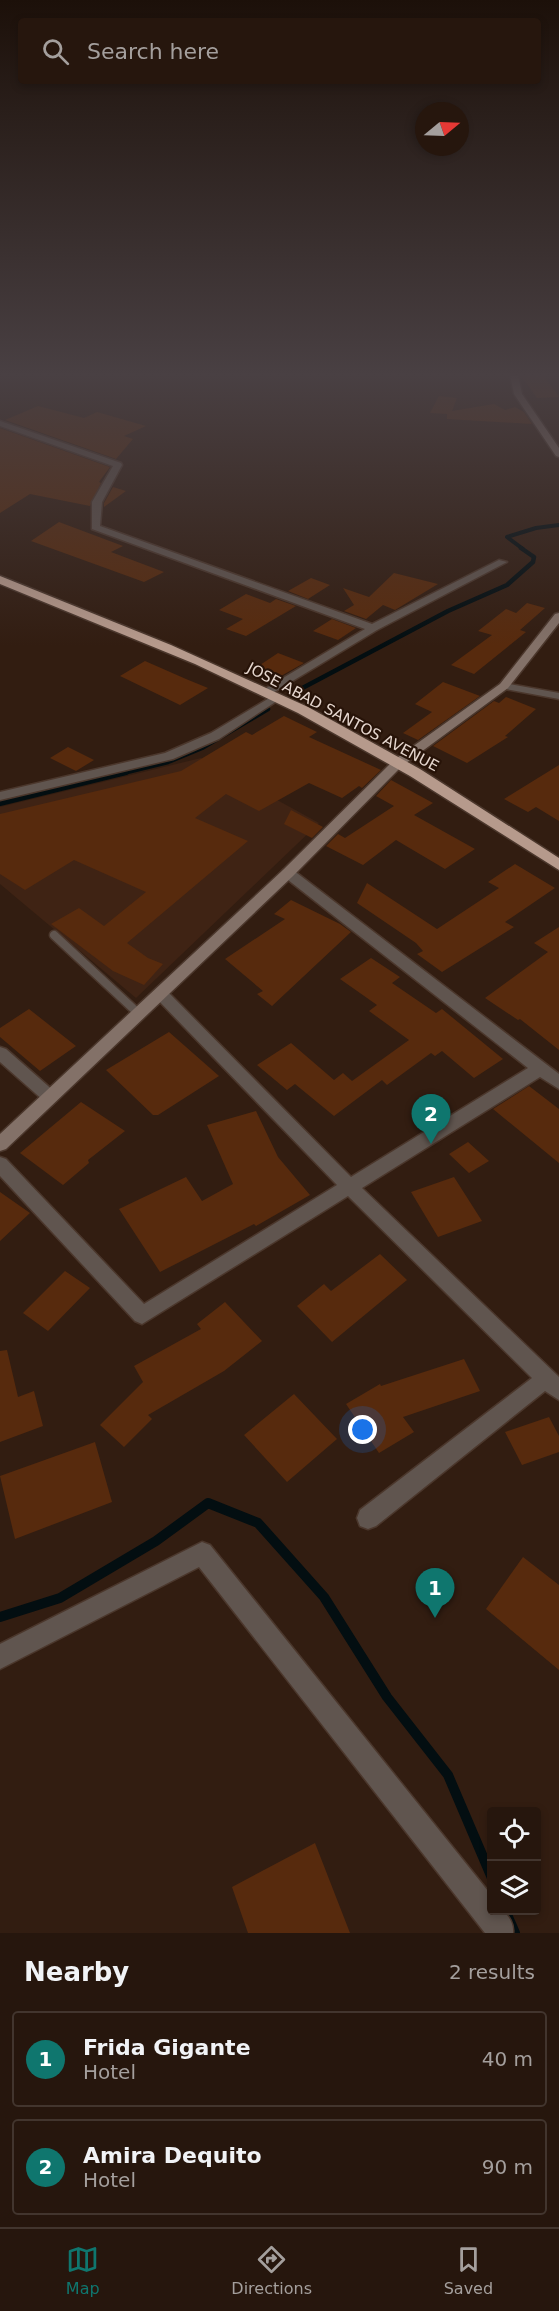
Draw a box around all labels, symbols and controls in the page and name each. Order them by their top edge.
search box [18,18,541,84]
icon: search [39,35,72,68]
text: Search here [87,39,219,64]
north arrow [415,102,469,156]
street label: JOSE ABAD SANTOS AVENUE [243,658,442,775]
pin: 2 [412,1094,450,1144]
your location [348,1415,377,1444]
pin: 1 [416,1568,454,1618]
map controls [487,1807,541,1915]
button: locate [487,1807,541,1861]
button: layers [487,1861,541,1915]
text: Nearby [24,1957,129,1987]
text: 2 results [449,1960,535,1984]
text: Frida Gigante [83,2035,251,2060]
text: 1 [39,2047,52,2071]
text: 40 m [482,2047,533,2071]
text: Hotel [83,2060,136,2084]
text: Amira Dequito [83,2143,262,2168]
text: 2 [39,2155,52,2179]
text: 90 m [482,2155,533,2179]
text: Hotel [83,2168,136,2192]
tab: Map [66,2243,100,2298]
tab: Directions [231,2243,312,2298]
tab: Saved [444,2243,493,2298]

